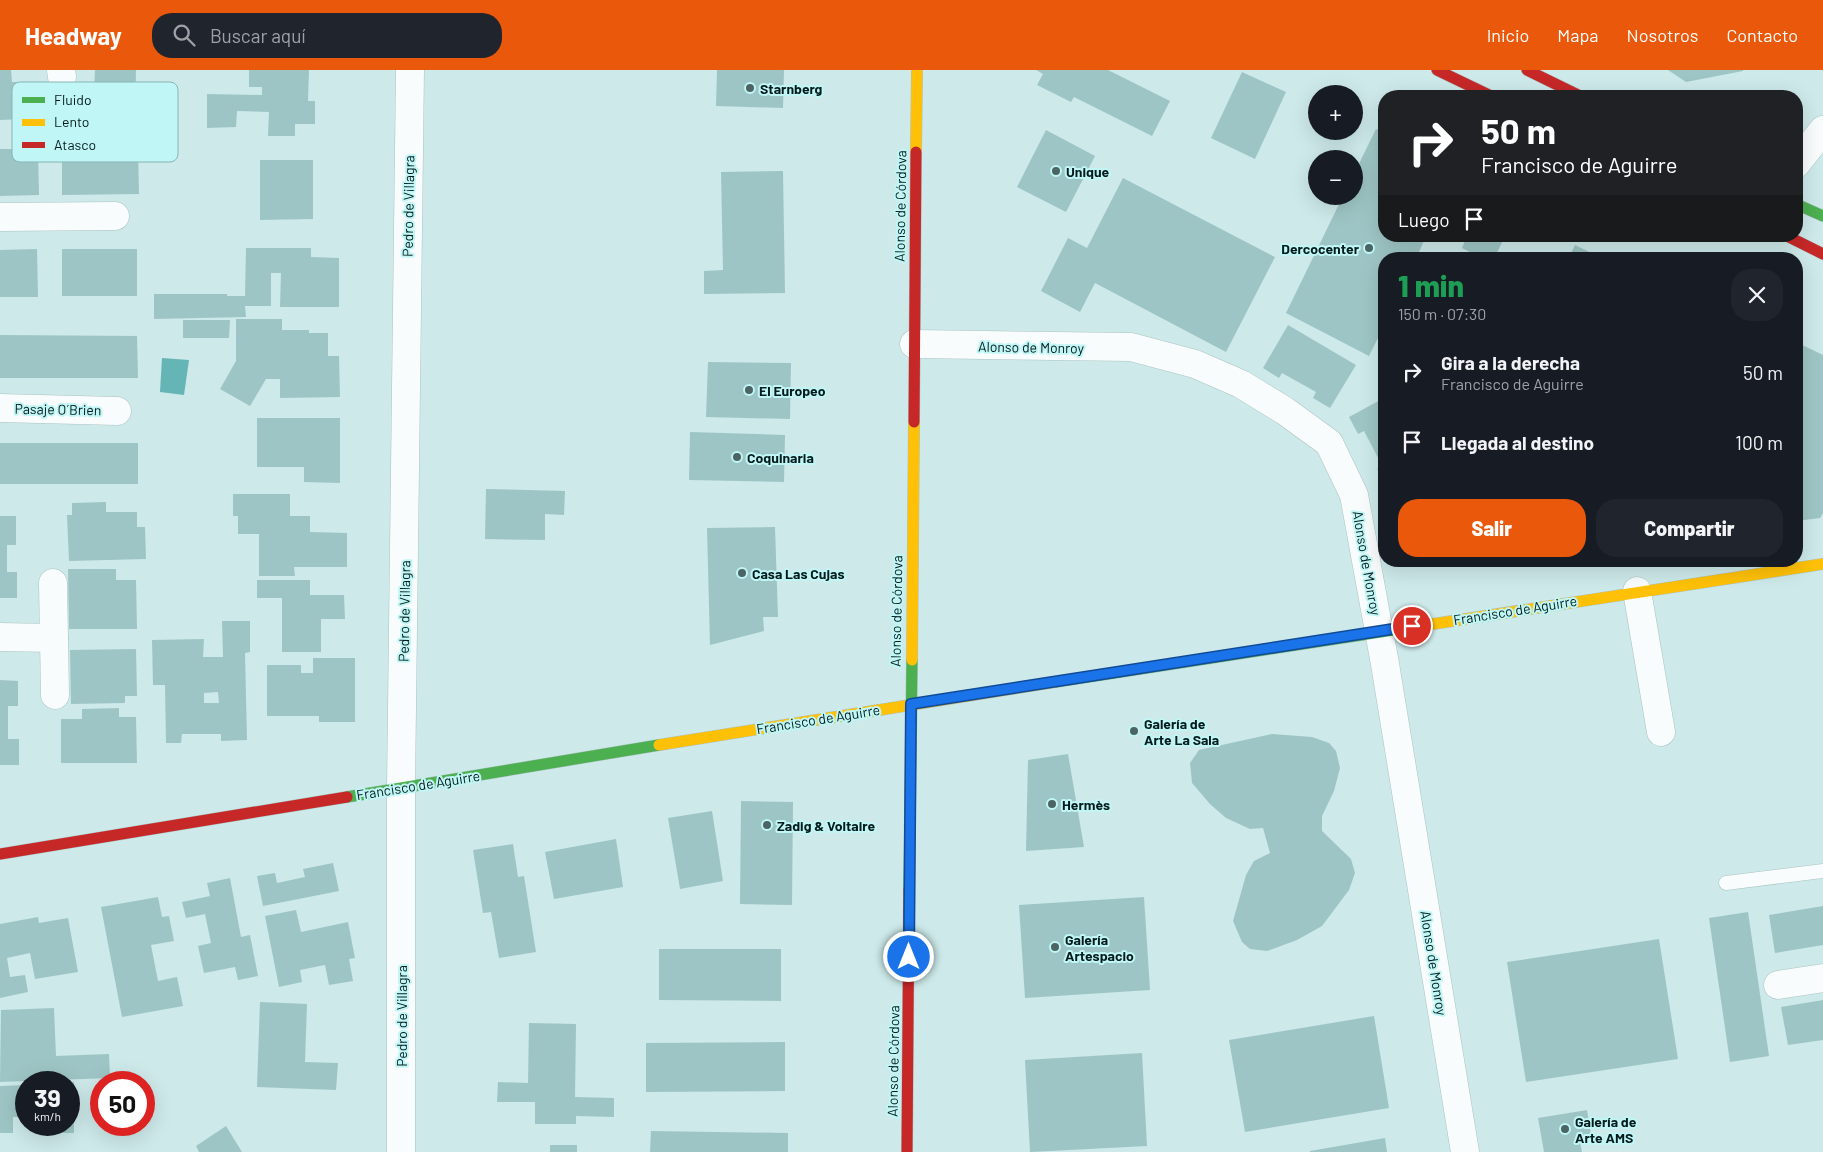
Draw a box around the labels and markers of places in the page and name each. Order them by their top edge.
place label: Starnberg [760,80,823,97]
marker: Starnberg [744,82,756,94]
place label: Unique [1066,163,1110,180]
marker: Unique [1050,165,1062,177]
place label: Dercocenter [1281,240,1360,257]
marker: Dercocenter [1363,242,1375,254]
place label: El Europeo [759,382,826,399]
marker: El Europeo [743,384,755,396]
place label: Coquinaria [747,449,814,466]
marker: Coquinaria [731,451,743,463]
place label: Casa Las Cujas [752,565,844,582]
marker: Casa Las Cujas [736,567,748,579]
pin [1391,605,1433,647]
place label: Galería de Arte La Sala [1144,715,1219,748]
marker: Galería de Arte La Sala [1128,725,1140,737]
place label: Hermès [1062,796,1110,813]
marker: Hermès [1046,798,1058,810]
place label: Zadig & Voltaire [777,817,875,834]
marker: Zadig & Voltaire [761,819,773,831]
place label: Galería Artespacio [1065,931,1134,964]
marker: Galería Artespacio [1049,941,1061,953]
place label: Galería de Arte AMS [1575,1113,1637,1146]
marker: Galería de Arte AMS [1559,1123,1571,1135]

